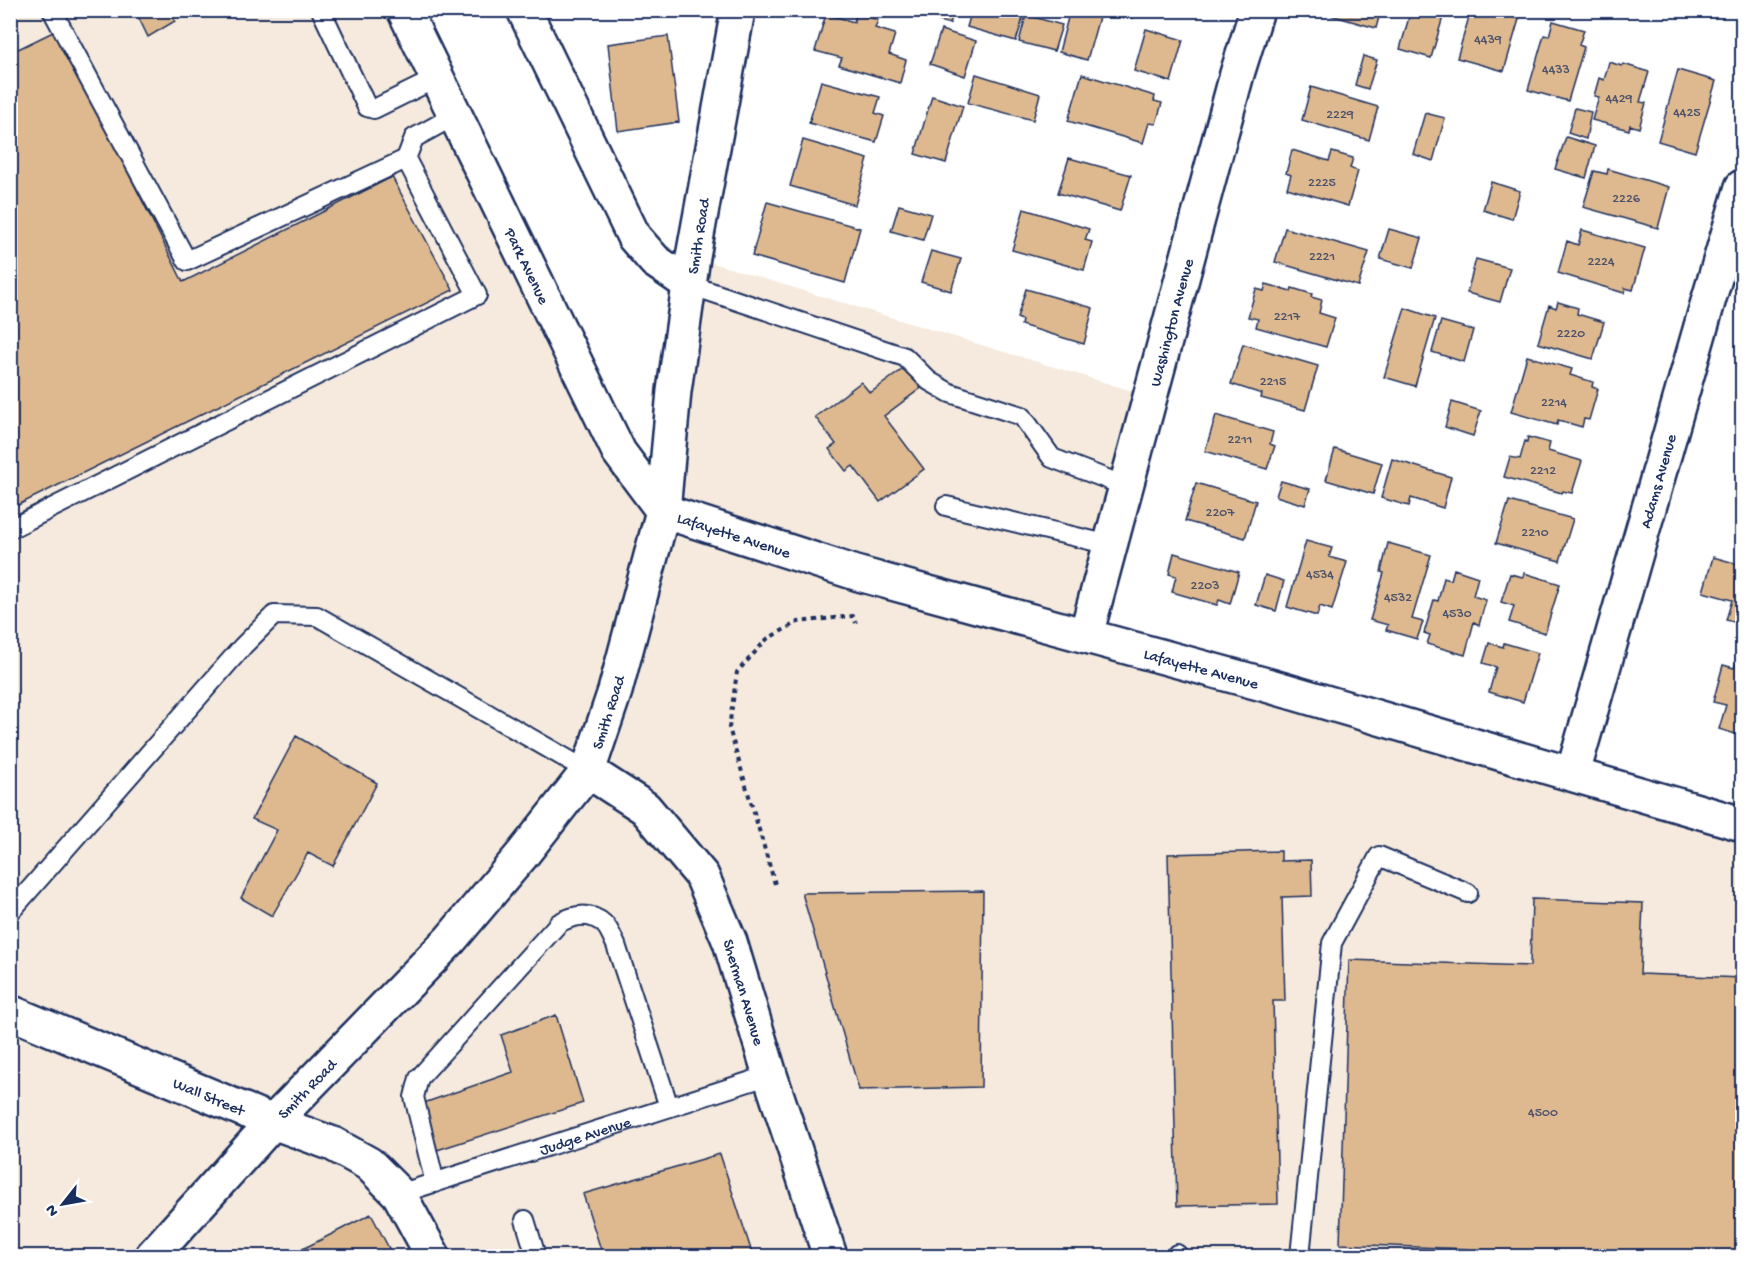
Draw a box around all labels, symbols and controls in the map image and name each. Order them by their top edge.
house number: 4439 [1474,32,1502,49]
house number: 4433 [1542,62,1570,79]
house number: 4429 [1605,91,1633,108]
house number: 4425 [1673,105,1701,122]
house number: 2229 [1326,107,1354,124]
house number: 2225 [1308,175,1336,192]
house number: 2226 [1612,191,1641,208]
street label: Smith Road [685,196,716,276]
street label: Park Avenue [498,225,552,309]
house number: 2221 [1309,249,1335,266]
house number: 2224 [1587,254,1615,271]
street label: Washington Avenue [1147,256,1200,389]
house number: 2217 [1274,309,1301,326]
house number: 2220 [1557,326,1585,343]
house number: 2215 [1260,374,1286,391]
house number: 2214 [1541,395,1567,412]
house number: 2211 [1227,432,1253,449]
street label: Adams Avenue [1638,432,1683,531]
house number: 2212 [1530,463,1556,480]
house number: 2207 [1206,505,1235,522]
street label: Lafayette Avenue [674,510,793,565]
house number: 2210 [1521,525,1549,542]
house number: 4534 [1306,567,1334,584]
house number: 2203 [1191,578,1219,595]
house number: 4532 [1384,590,1412,607]
house number: 4530 [1442,606,1472,623]
street label: Lafayette Avenue [1141,646,1261,696]
street label: Smith Road [590,672,632,752]
street label: Sherman Avenue [717,937,767,1049]
street label: Smith Road [275,1055,343,1124]
street label: Wall Street [169,1075,248,1123]
house number: 4500 [1528,1105,1558,1122]
street label: Judge Avenue [538,1114,634,1161]
north arrow [33,1174,93,1234]
text: N [42,1200,64,1219]

